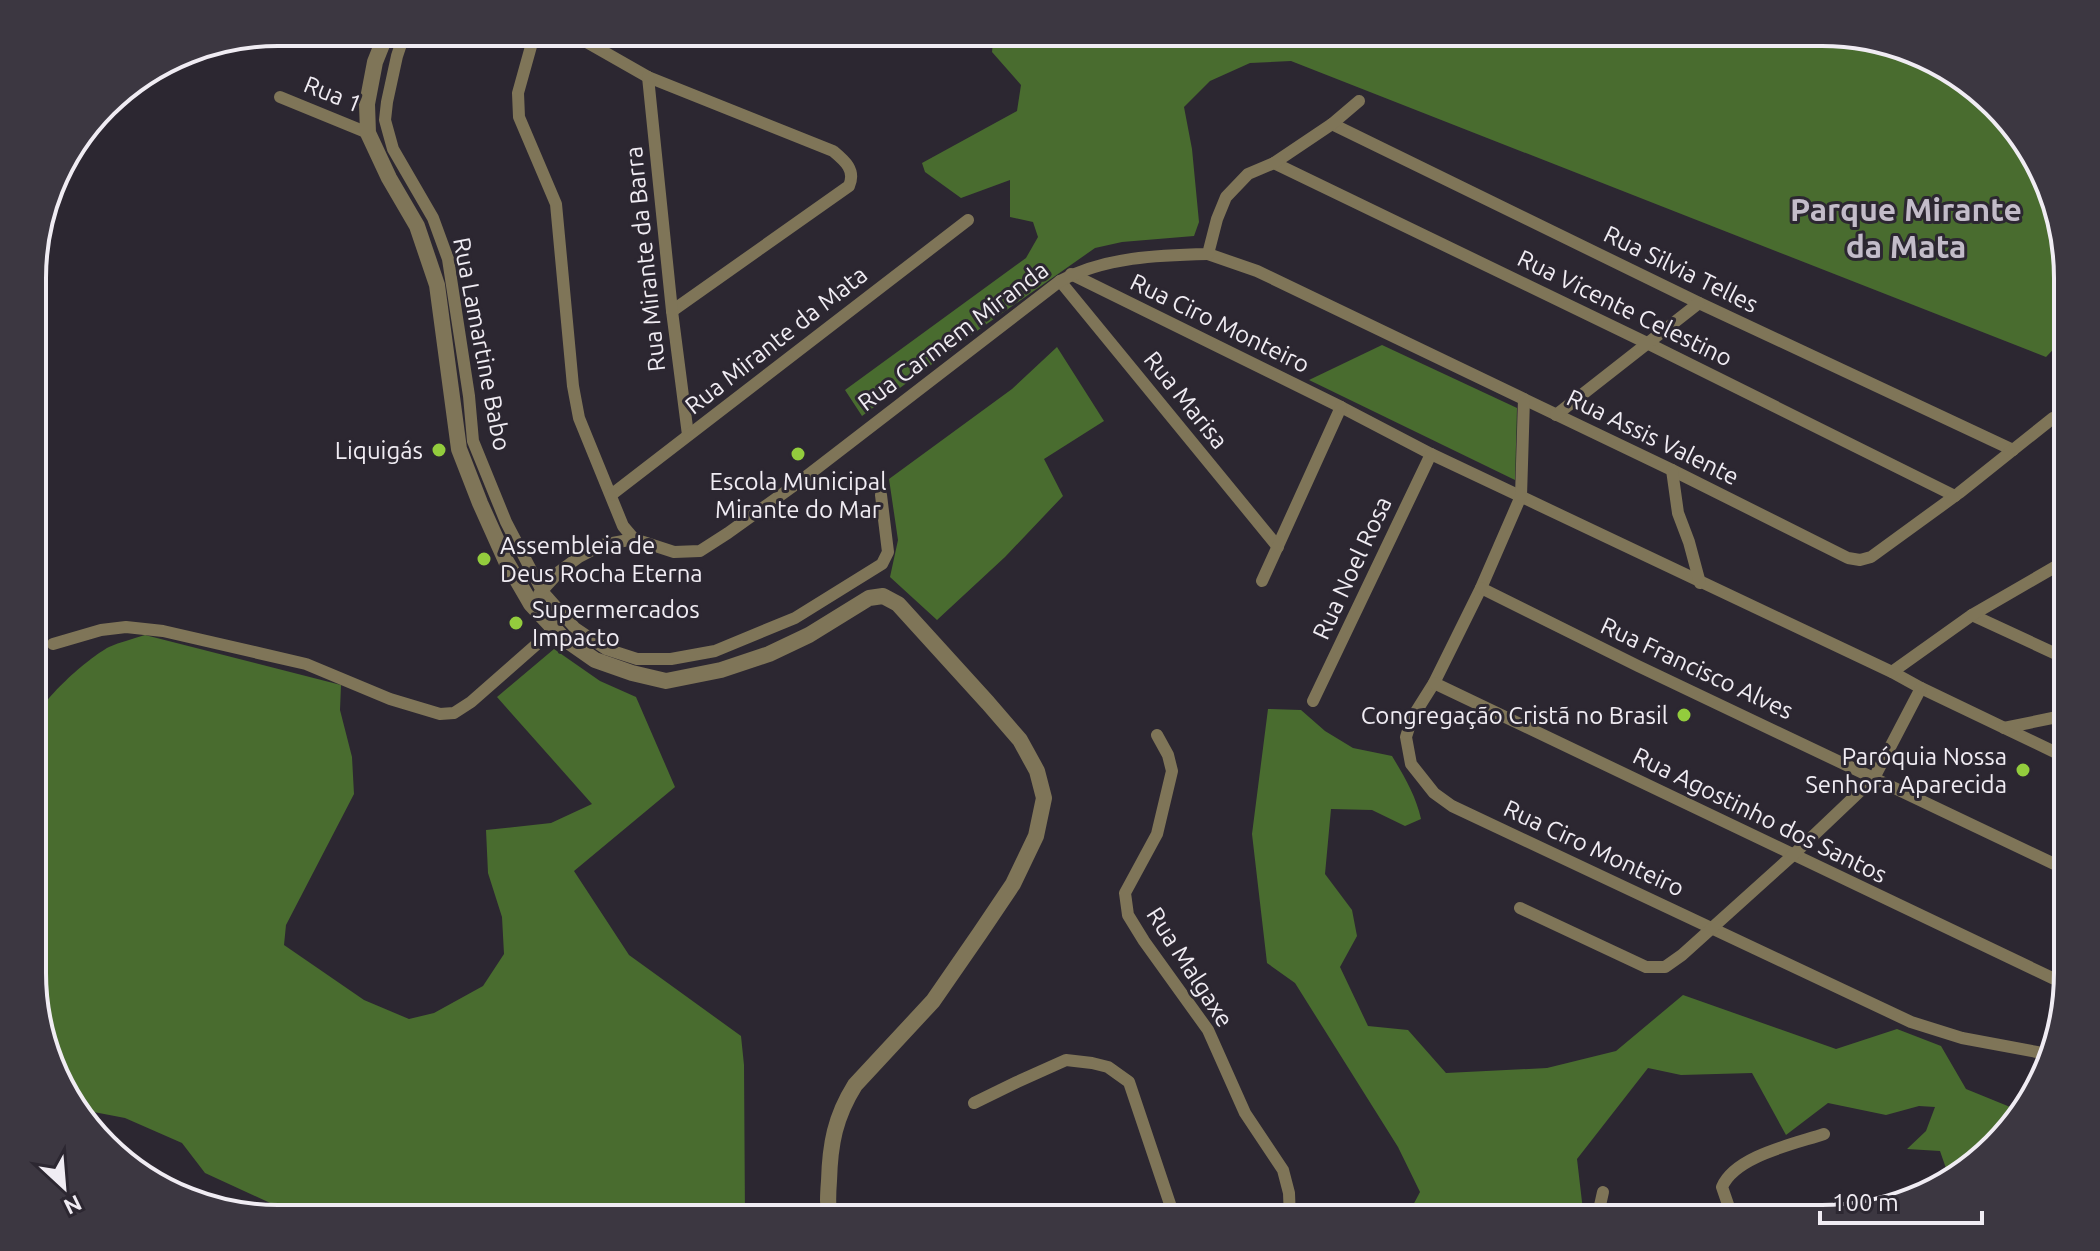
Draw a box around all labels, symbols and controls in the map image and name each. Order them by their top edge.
street label: Rua 1 [300,70,366,118]
street label: Rua Mirante da Barra [620,145,670,373]
district label: Parque Mirante da Mata [1790,191,2022,264]
street label: Rua Silvia Telles [1599,220,1763,318]
street label: Rua Lamartine Babo [448,235,516,453]
street label: Rua Vicente Celestino [1513,244,1737,372]
street label: Rua Carmem Miranda [853,256,1053,416]
street label: Rua Mirante da Mata [680,261,872,419]
street label: Rua Ciro Monteiro [1126,268,1314,378]
street label: Rua Marisa [1139,346,1233,454]
street label: Rua Assis Valente [1563,384,1743,490]
place label: Liquigás [335,437,423,464]
marker: Liquigás [430,441,448,459]
marker: Escola Municipal Mirante do Mar [789,445,807,463]
place label: Escola Municipal Mirante do Mar [710,468,886,523]
street label: Rua Noel Rosa [1307,492,1397,644]
place label: Assembleia de Deus Rocha Eterna [500,532,703,587]
marker: Assembleia de Deus Rocha Eterna [475,550,493,568]
place label: Supermercados Impacto [532,596,700,651]
street label: Rua Francisco Alves [1597,612,1797,724]
marker: Supermercados Impacto [507,614,525,632]
place label: Congregação Cristã no Brasil [1361,702,1668,729]
marker: Congregação Cristã no Brasil [1675,706,1693,724]
street label: Rua Agostinho dos Santos [1629,742,1891,888]
place label: Paróquia Nossa Senhora Aparecida [1805,743,2007,798]
marker: Paróquia Nossa Senhora Aparecida [2014,761,2032,779]
street label: Rua Ciro Monteiro [1500,794,1688,902]
street label: Rua Malgaxe [1141,902,1239,1032]
north arrow [24,1147,104,1227]
scale bar [1820,1175,1982,1225]
text: 100 m [1832,1189,1899,1216]
text: N [60,1191,86,1220]

